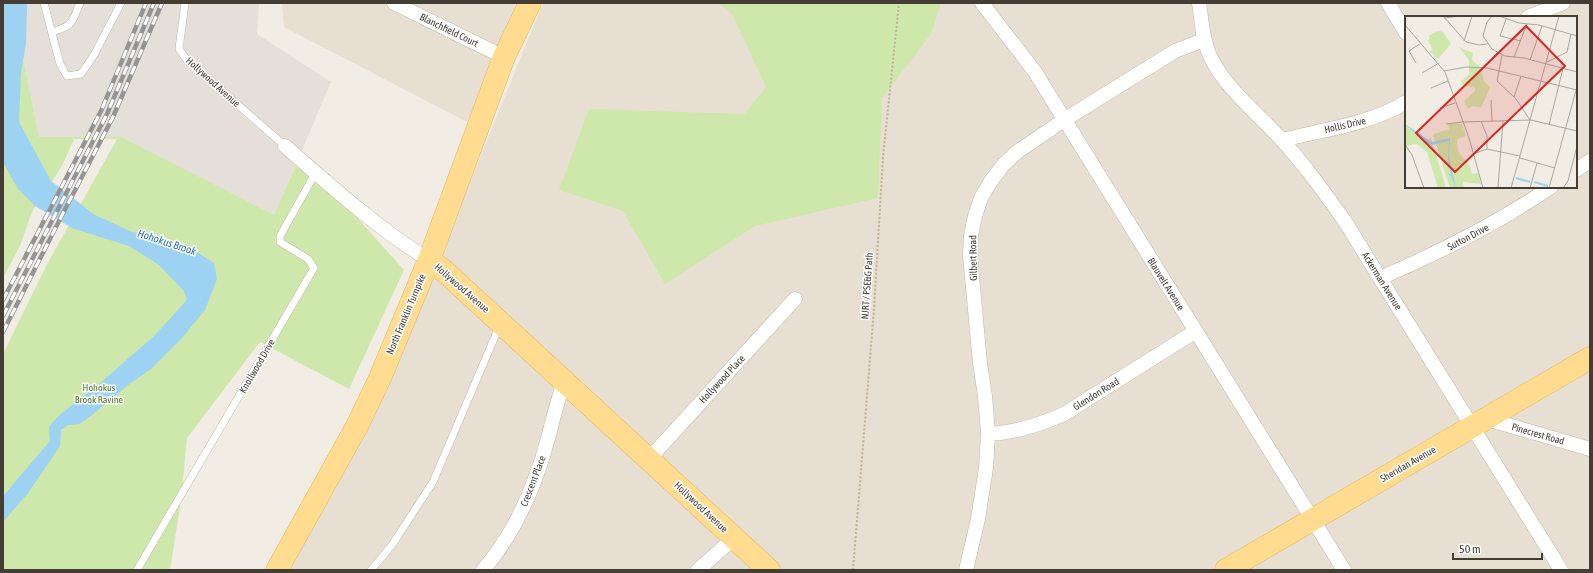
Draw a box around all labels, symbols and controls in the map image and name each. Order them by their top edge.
street label: Blanchfield Court [418,11,480,49]
inset map [1405,16,1577,188]
street label: Hollywood Avenue [184,55,243,109]
street label: Hollis Drive [1323,115,1367,135]
street label: Sutton Drive [1446,221,1491,252]
water label: Hohokus Brook [136,227,198,257]
street label: Gilbert Road [967,235,979,281]
street label: Ackerman Avenue [1360,250,1404,312]
street label: NJRT / PSE&G Path [859,252,875,320]
street label: Blauvelt Avenue [1145,256,1187,313]
street label: Hollywood Avenue [432,261,492,315]
street label: North Franklin Turnpike [384,272,428,356]
street label: Knollwood Drive [237,337,277,395]
street label: Hollywood Place [697,352,747,405]
street label: Glendon Road [1071,375,1121,412]
park label: Hohokus Brook Ravine [75,382,124,405]
street label: Pinecrest Road [1510,421,1566,447]
street label: Sheridan Avenue [1378,443,1438,484]
street label: Crescent Place [518,454,548,508]
street label: Hollywood Avenue [672,479,730,535]
scale bar [1453,535,1542,561]
text: 50 m [1459,542,1481,556]

